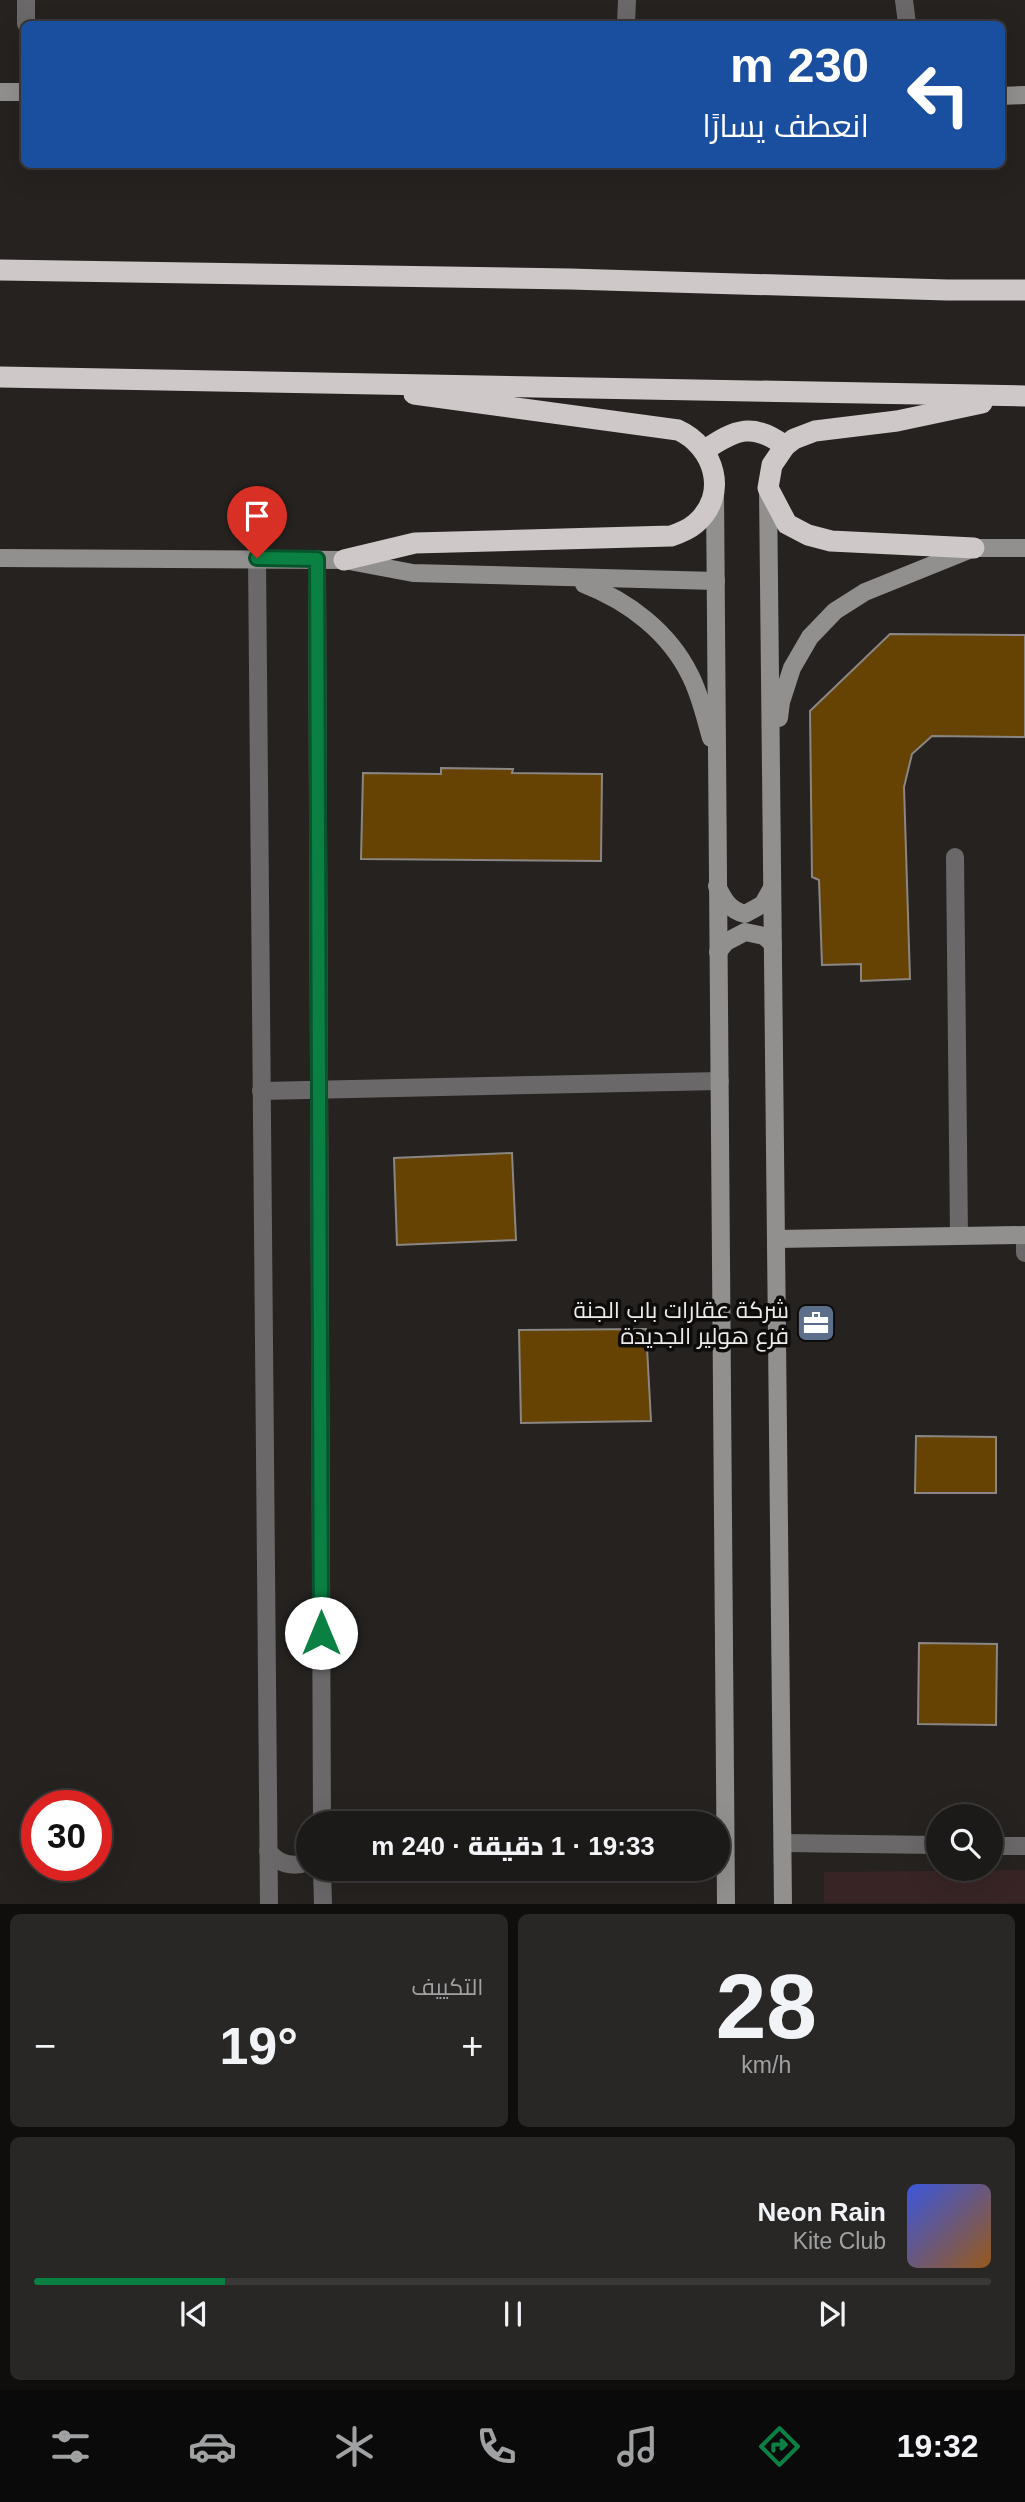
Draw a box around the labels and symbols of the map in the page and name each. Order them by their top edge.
pin [227,486,287,558]
place label: شرکة عقارات باب الجنة فرع هولیر الجدیدة [574,1297,789,1352]
office icon: شرکة عقارات باب الجنة فرع هولیر الجدیدة [795,1302,837,1344]
position arrow [284,1596,358,1670]
speed limit sign: 30 [21,1790,112,1881]

